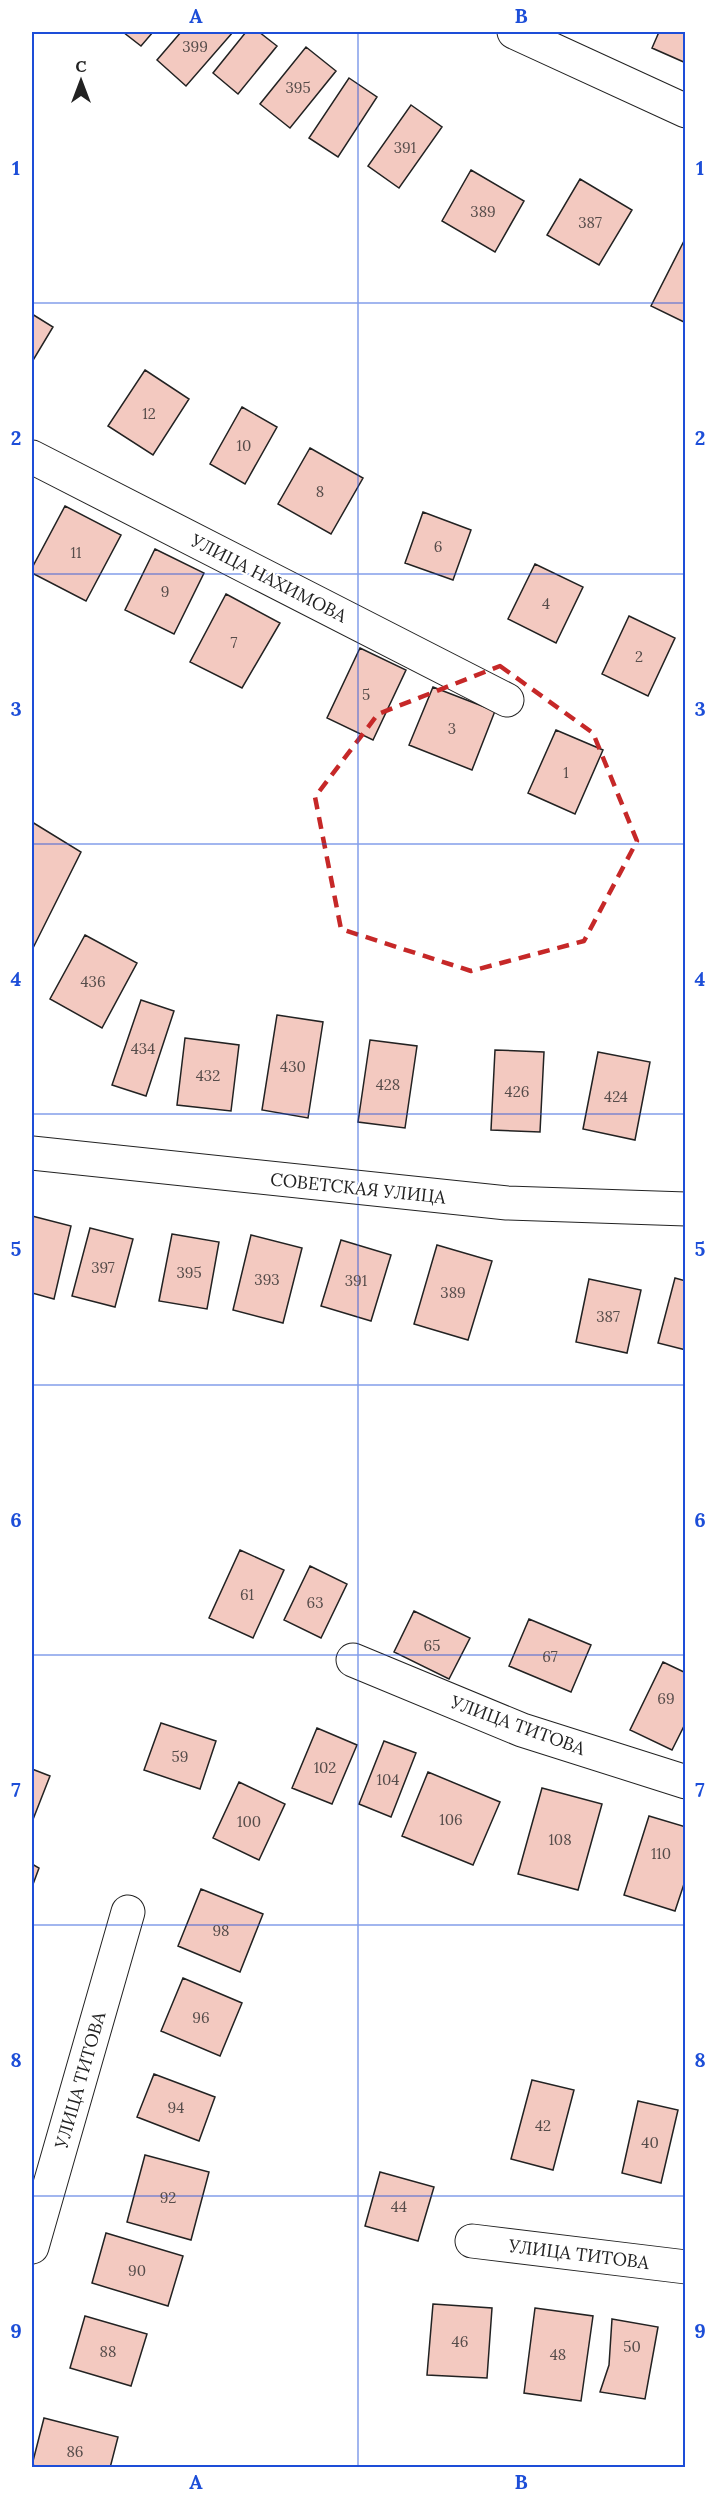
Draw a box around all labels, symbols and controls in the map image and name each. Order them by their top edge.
text: A [189,3,203,28]
text: B [514,3,528,28]
house number: 399 [182,37,208,56]
north arrow [51,51,111,111]
text: С [75,56,87,76]
house number: 395 [285,78,311,97]
house number: 391 [394,138,416,157]
text: 1 [12,155,20,180]
text: 1 [696,155,704,180]
house number: 389 [470,202,496,221]
house number: 387 [578,213,602,232]
house number: 12 [142,404,156,423]
text: 2 [11,425,21,450]
text: 2 [695,425,705,450]
house number: 10 [237,436,251,455]
house number: 8 [316,482,324,501]
street label: УЛИЦА НАХИМОВА [186,528,351,628]
house number: 6 [434,537,442,556]
house number: 11 [71,543,81,562]
house number: 9 [161,582,169,601]
house number: 4 [542,594,550,613]
house number: 7 [231,633,238,652]
house number: 2 [635,647,643,666]
house number: 5 [362,685,370,704]
text: 3 [10,696,22,721]
text: 3 [694,696,706,721]
house number: 3 [448,719,456,738]
house number: 1 [563,763,569,782]
text: 4 [11,966,22,991]
text: 4 [695,966,706,991]
house number: 436 [80,972,106,991]
house number: 434 [131,1039,155,1058]
house number: 430 [280,1057,306,1076]
house number: 432 [196,1066,220,1085]
house number: 428 [376,1075,400,1094]
house number: 426 [505,1082,529,1101]
house number: 424 [604,1087,628,1106]
street label: СОВЕТСКАЯ УЛИЦА [269,1167,448,1209]
text: 5 [11,1236,22,1261]
text: 5 [695,1236,706,1261]
house number: 397 [91,1258,115,1277]
house number: 395 [176,1263,202,1282]
house number: 393 [254,1270,280,1289]
house number: 391 [345,1271,367,1290]
house number: 389 [440,1283,466,1302]
house number: 387 [596,1307,620,1326]
text: 6 [10,1507,22,1532]
text: 6 [694,1507,706,1532]
house number: 61 [240,1585,254,1604]
house number: 63 [306,1593,324,1612]
house number: 65 [424,1636,440,1655]
house number: 67 [542,1647,558,1666]
house number: 69 [657,1689,675,1708]
street label: УЛИЦА ТИТОВА [447,1690,589,1760]
house number: 59 [172,1747,188,1766]
house number: 102 [314,1758,336,1777]
house number: 104 [377,1770,399,1789]
text: 7 [11,1777,21,1802]
text: 7 [695,1777,705,1802]
house number: 106 [439,1810,463,1829]
house number: 100 [237,1812,261,1831]
house number: 108 [548,1830,572,1849]
house number: 110 [651,1844,671,1863]
house number: 98 [212,1921,230,1940]
street label: УЛИЦА ТИТОВА [49,2008,111,2152]
house number: 96 [192,2008,210,2027]
text: 8 [10,2047,22,2072]
text: 8 [694,2047,706,2072]
house number: 94 [168,2098,184,2117]
house number: 42 [535,2116,551,2135]
house number: 40 [641,2133,659,2152]
house number: 92 [160,2188,176,2207]
house number: 44 [391,2197,407,2216]
street label: УЛИЦА ТИТОВА [507,2234,651,2274]
house number: 90 [128,2261,146,2280]
text: 9 [10,2318,22,2343]
text: 9 [694,2318,706,2343]
house number: 46 [452,2332,468,2351]
house number: 50 [623,2337,641,2356]
house number: 88 [100,2342,116,2361]
house number: 48 [550,2345,566,2364]
house number: 86 [66,2442,84,2461]
text: A [189,2469,203,2494]
text: B [514,2469,528,2494]

